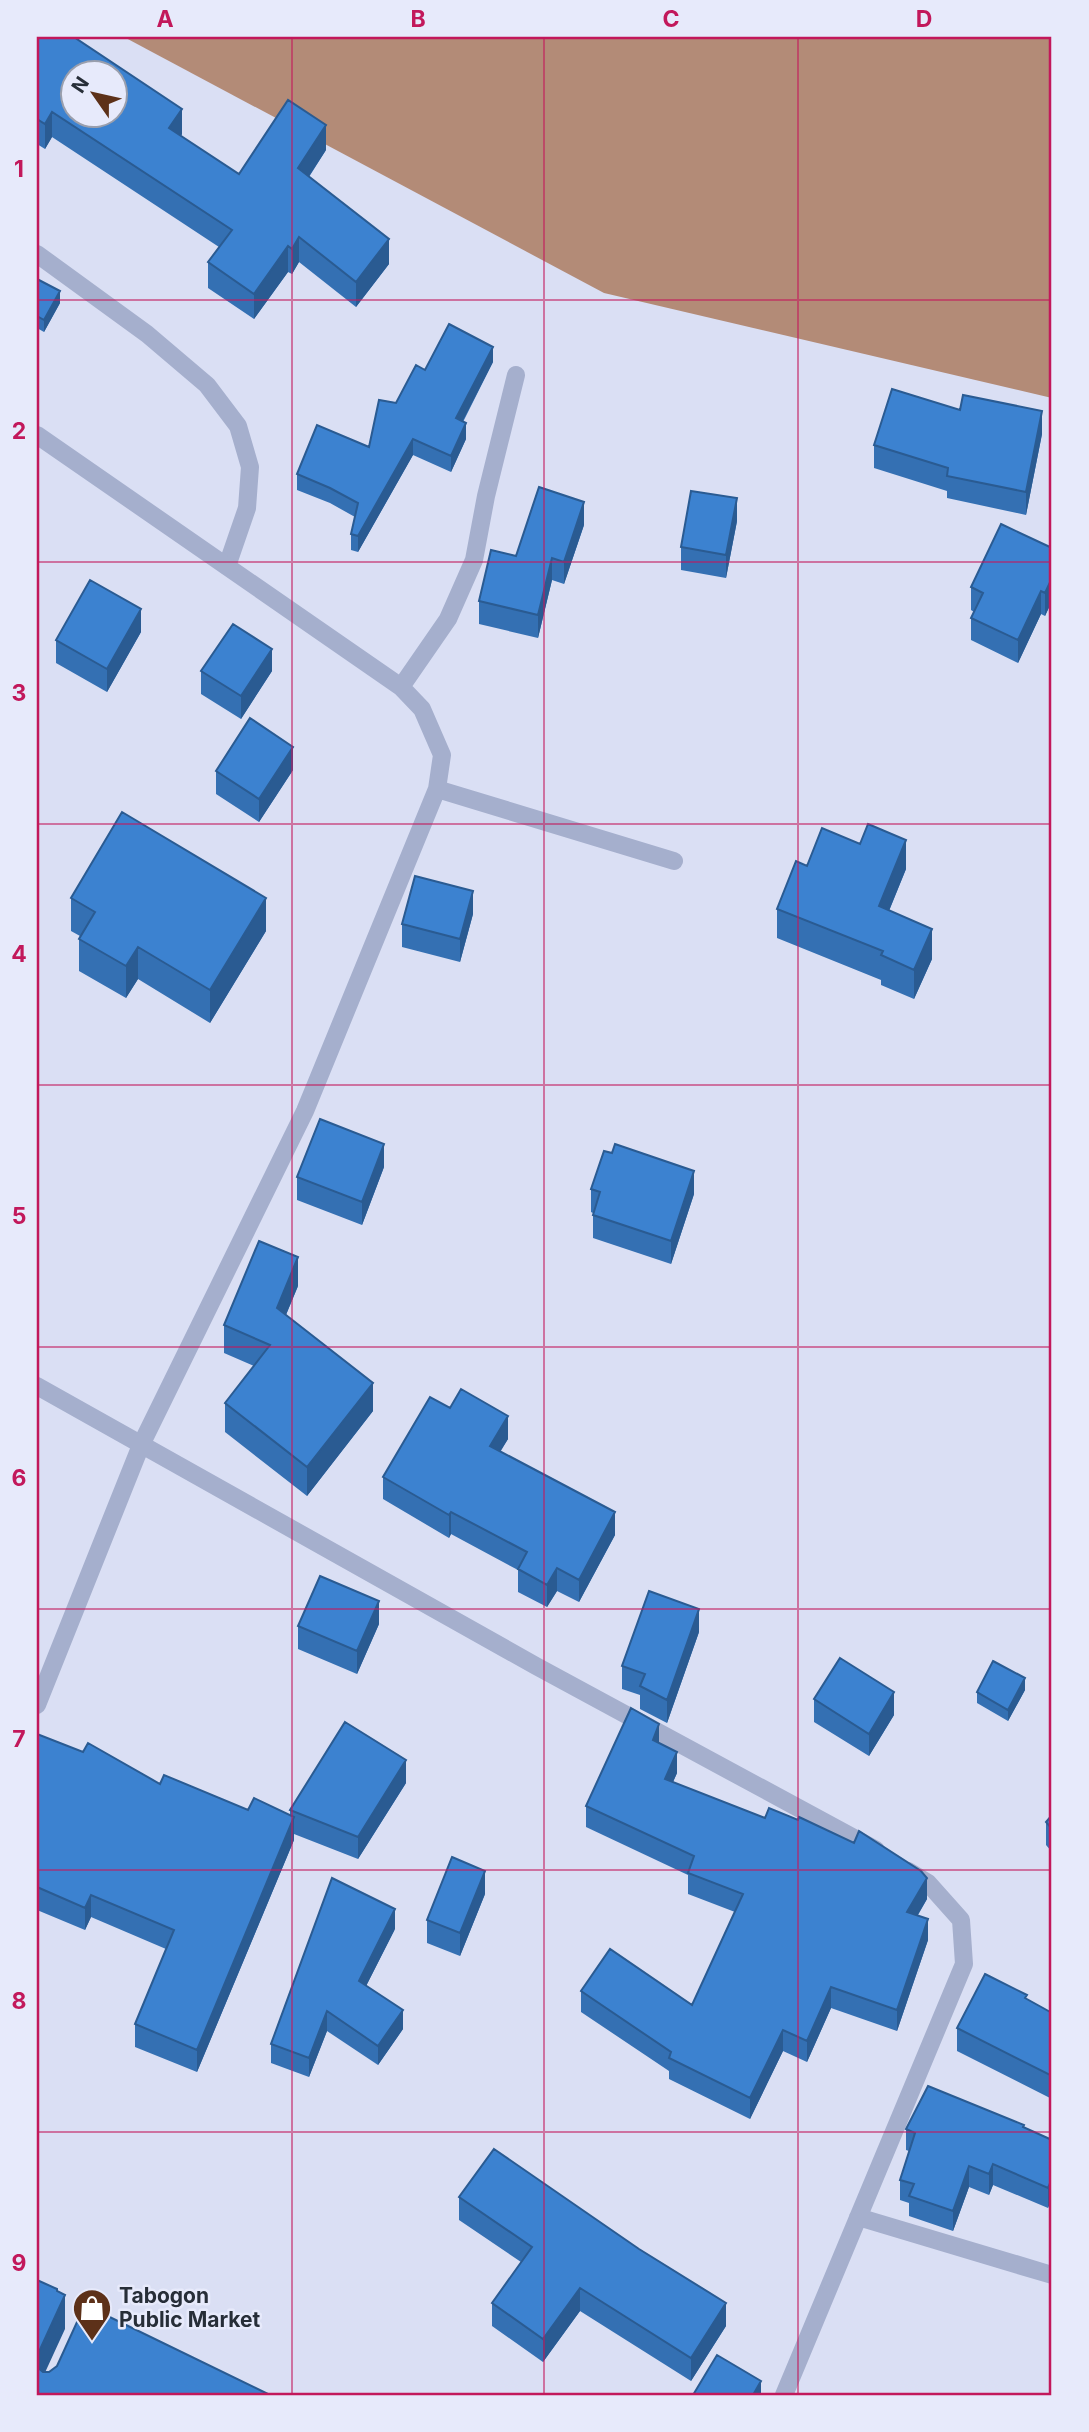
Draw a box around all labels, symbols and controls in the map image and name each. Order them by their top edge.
text: A [156,5,174,33]
text: B [410,5,426,33]
text: C [662,5,680,33]
text: D [916,5,932,33]
north arrow [60,60,130,130]
text: N [67,72,94,97]
text: 1 [14,155,24,183]
text: 2 [12,417,26,445]
text: 3 [12,679,26,707]
text: 4 [11,940,27,968]
text: 5 [12,1202,26,1230]
text: 6 [12,1464,26,1492]
text: 7 [12,1725,26,1753]
text: 8 [12,1987,26,2015]
text: 9 [12,2249,26,2277]
place label: Tabogon Public Market [119,2283,260,2332]
shop icon: Tabogon Public Market [71,2287,113,2342]

